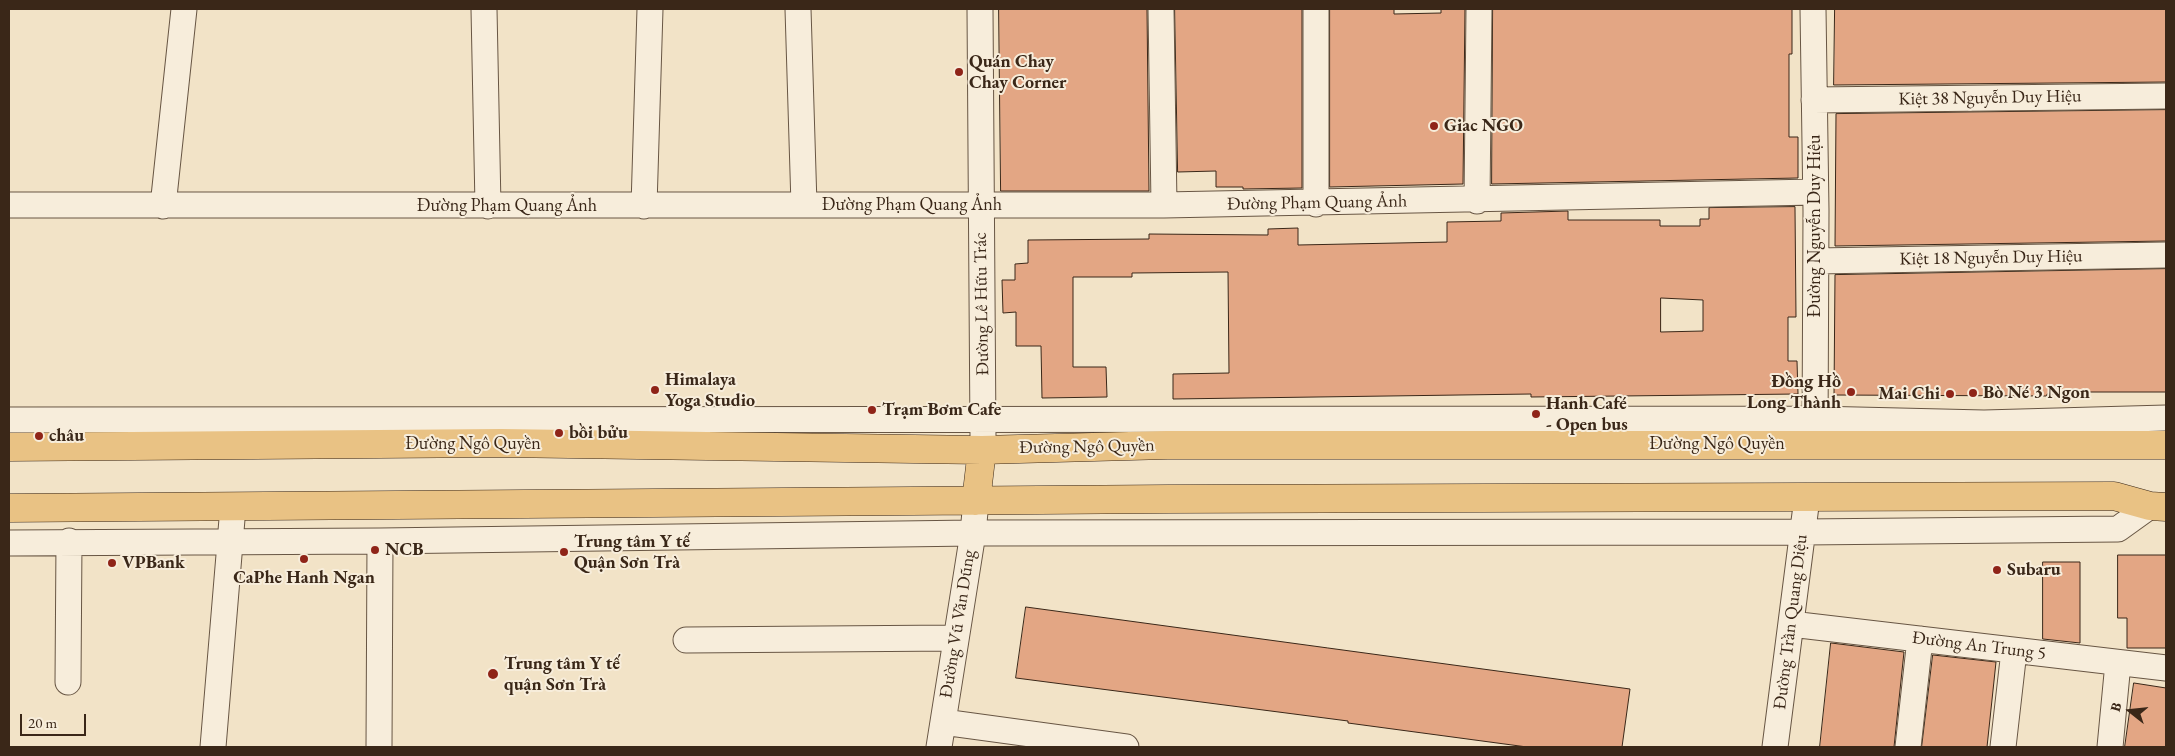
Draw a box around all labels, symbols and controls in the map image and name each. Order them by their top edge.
place label: Quán Chay Chay Corner [969,51,1067,94]
marker: Quán Chay Chay Corner [953,66,965,78]
street label: Kiệt 38 Nguyễn Duy Hiệu [1898,86,2082,110]
place label: Giac NGO [1444,115,1523,137]
marker: Giac NGO [1428,120,1440,132]
street label: Đường Nguyễn Duy Hiệu [1804,135,1826,317]
street label: Đường Phạm Quang Ảnh [1227,191,1407,215]
street label: Đường Phạm Quang Ảnh [822,194,1002,216]
street label: Đường Phạm Quang Ảnh [417,195,597,217]
street label: Đường Lê Hữu Trác [970,232,994,376]
street label: Kiệt 18 Nguyễn Duy Hiệu [1899,246,2083,270]
place label: Himalaya Yoga Studio [665,369,755,412]
place label: Đồng Hồ Long Thành [1747,371,1841,414]
place label: Bò Né 3 Ngon [1983,382,2090,404]
place label: Mai Chi [1878,383,1940,405]
marker: Himalaya Yoga Studio [649,384,661,396]
marker: Đồng Hồ Long Thành [1845,386,1857,398]
marker: Bò Né 3 Ngon [1967,387,1979,399]
marker: Mai Chi [1944,388,1956,400]
place label: Hanh Café - Open bus [1546,393,1628,436]
place label: Trạm Bơm Cafe [882,399,1001,421]
marker: Trạm Bơm Cafe [866,404,878,416]
marker: Hanh Café - Open bus [1530,408,1542,420]
place label: bồi bửu [569,422,628,444]
place label: châu [49,425,84,447]
marker: bồi bửu [553,427,565,439]
marker: châu [33,430,45,442]
street label: Đường Ngô Quyền [405,433,541,455]
street label: Đường Ngô Quyền [1649,433,1785,455]
street label: Đường Ngô Quyền [1019,435,1155,459]
place label: Trung tâm Y tế Quận Sơn Trà [574,531,690,574]
street label: Đường Trần Quang Diệu [1770,533,1812,711]
place label: NCB [385,539,424,561]
marker: NCB [369,544,381,556]
marker: Trung tâm Y tế Quận Sơn Trà [558,546,570,558]
street label: Đường Vũ Văn Dũng [936,548,980,700]
place label: VPBank [122,552,185,574]
marker: CaPhe Hanh Ngan [298,553,310,565]
marker: VPBank [106,557,118,569]
place label: Subaru [2007,559,2061,581]
marker: Subaru [1991,564,2003,576]
place label: CaPhe Hanh Ngan [233,567,375,589]
street label: Đường An Trung 5 [1911,627,2047,665]
place label: Trung tâm Y tế quận Sơn Trà [504,653,620,696]
marker: Trung tâm Y tế quận Sơn Trà [486,667,500,681]
north arrow [2105,686,2155,736]
text: B [2106,700,2125,714]
scale bar [22,704,89,736]
text: 20 m [28,713,57,732]

